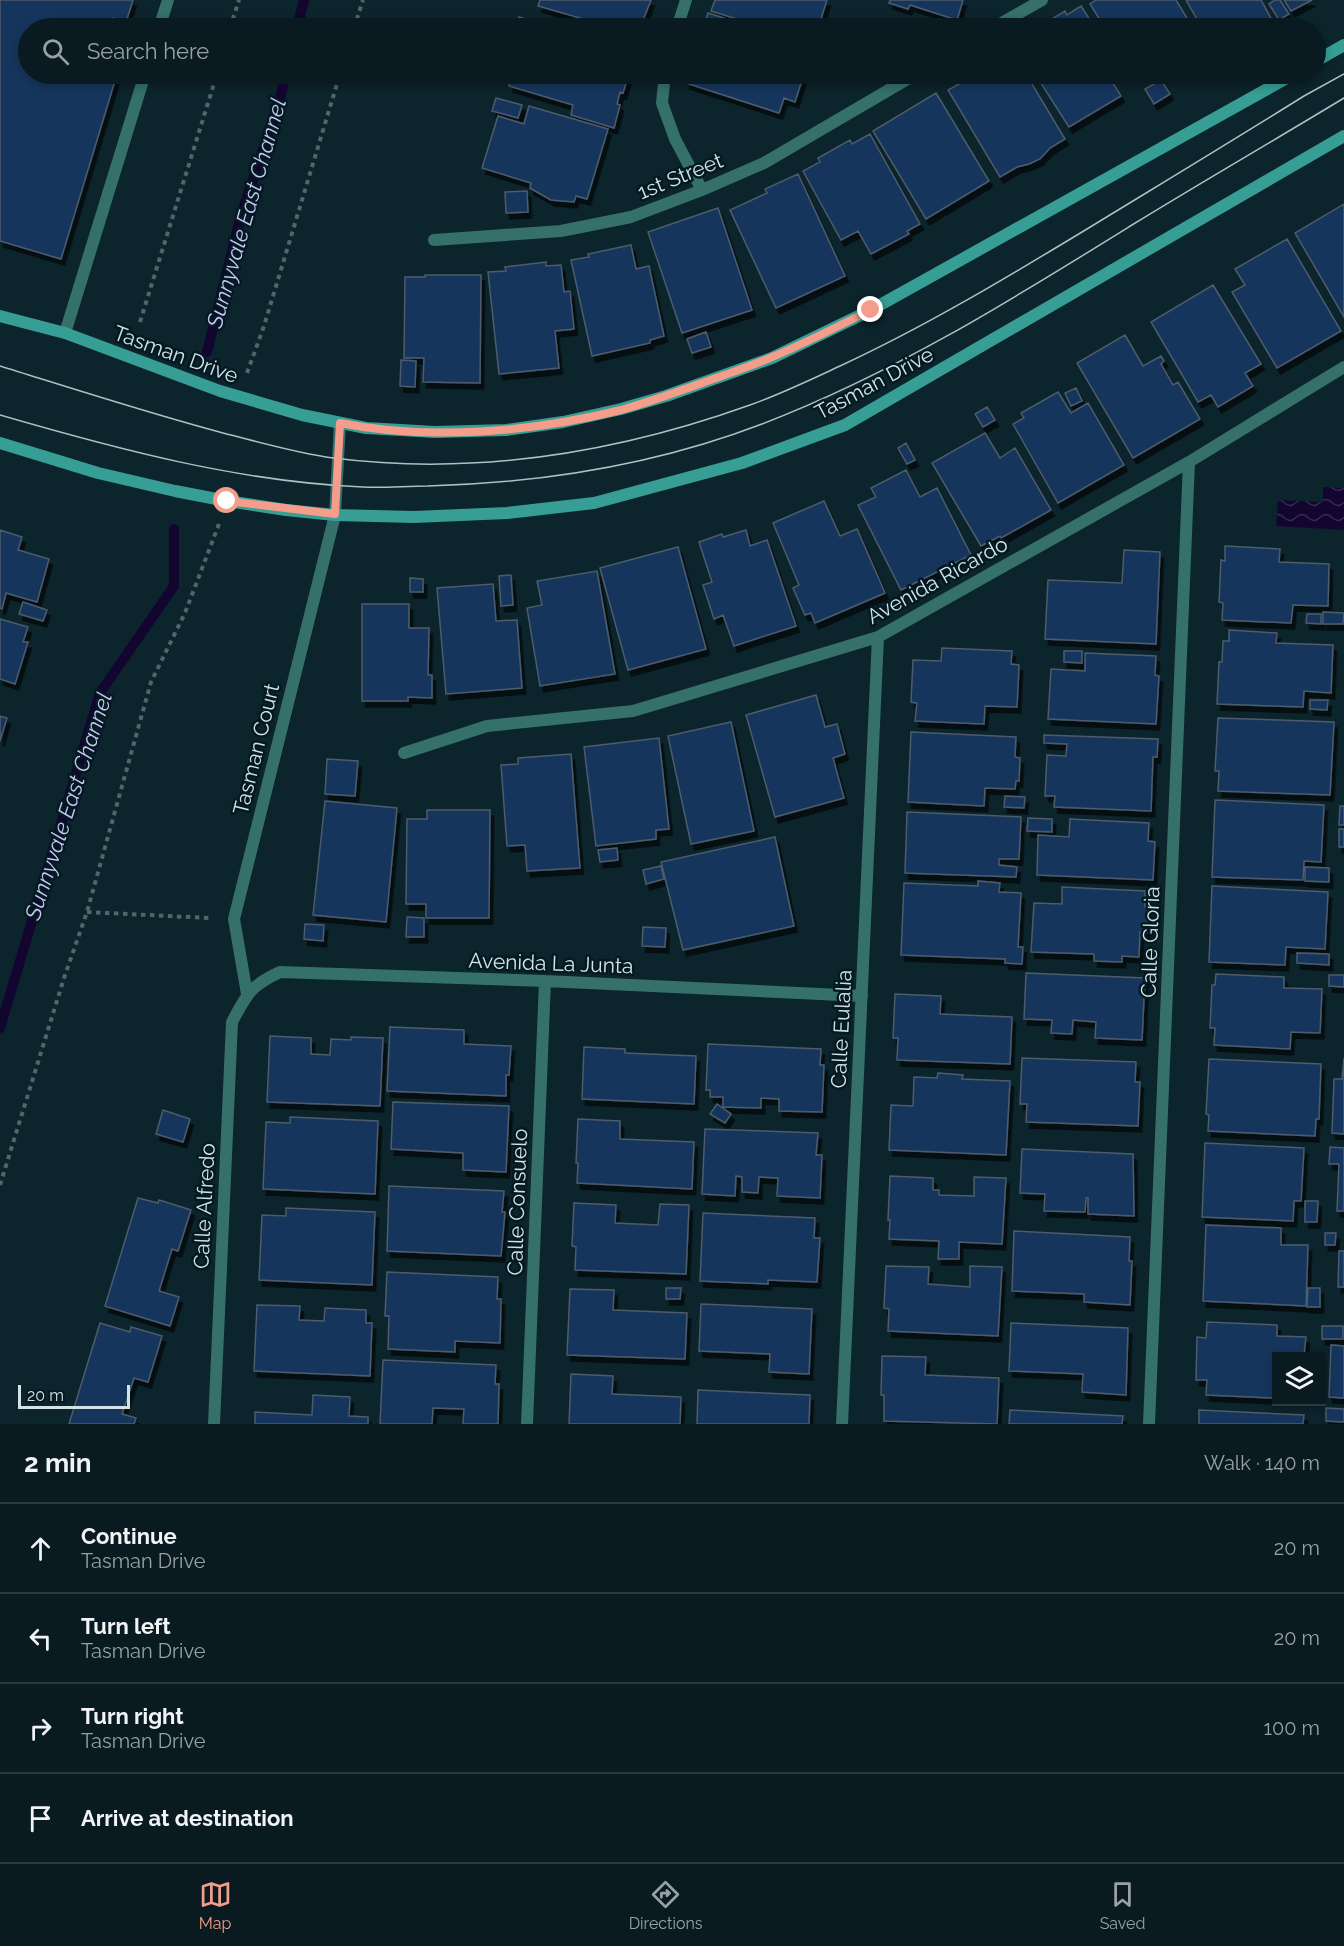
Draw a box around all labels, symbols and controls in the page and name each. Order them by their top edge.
search box [18,18,1326,84]
icon: search [39,35,72,68]
text: Search here [87,38,209,64]
water label: Sunnyvale East Channel [200,95,291,332]
street label: 1st Street [634,148,726,204]
route end [857,296,883,322]
street label: Tasman Drive [110,320,242,388]
street label: Tasman Drive [810,341,938,425]
route start [213,487,239,513]
street label: Avenida Ricardo [862,531,1012,629]
street label: Tasman Court [228,681,284,817]
water label: Sunnyvale East Channel [19,689,117,924]
street label: Calle Gloria [1136,886,1164,998]
street label: Avenida La Junta [468,948,634,978]
street label: Calle Eulalia [825,969,857,1089]
street label: Calle Consuelo [502,1128,532,1276]
street label: Calle Alfredo [188,1142,220,1270]
map controls [1272,1352,1326,1406]
button: layers [1272,1352,1326,1406]
scale bar [18,1382,130,1410]
text: 20 m [27,1386,64,1405]
text: 2 min [24,1448,91,1478]
text: Walk · 140 m [1204,1451,1320,1475]
text: Continue [81,1523,177,1549]
icon: ahead [24,1532,57,1565]
text: 20 m [1274,1536,1320,1560]
text: Tasman Drive [81,1549,205,1573]
text: Turn left [81,1613,171,1639]
icon: left [24,1622,57,1655]
text: 20 m [1274,1626,1320,1650]
text: Tasman Drive [81,1639,205,1663]
text: Turn right [81,1703,184,1729]
icon: right [24,1712,57,1745]
text: 100 m [1263,1716,1320,1740]
text: Tasman Drive [81,1729,205,1753]
icon: arrive [24,1802,57,1835]
text: Arrive at destination [81,1805,294,1831]
tab: Map [199,1878,232,1933]
tab: Directions [629,1878,703,1933]
tab: Saved [1100,1878,1145,1933]

